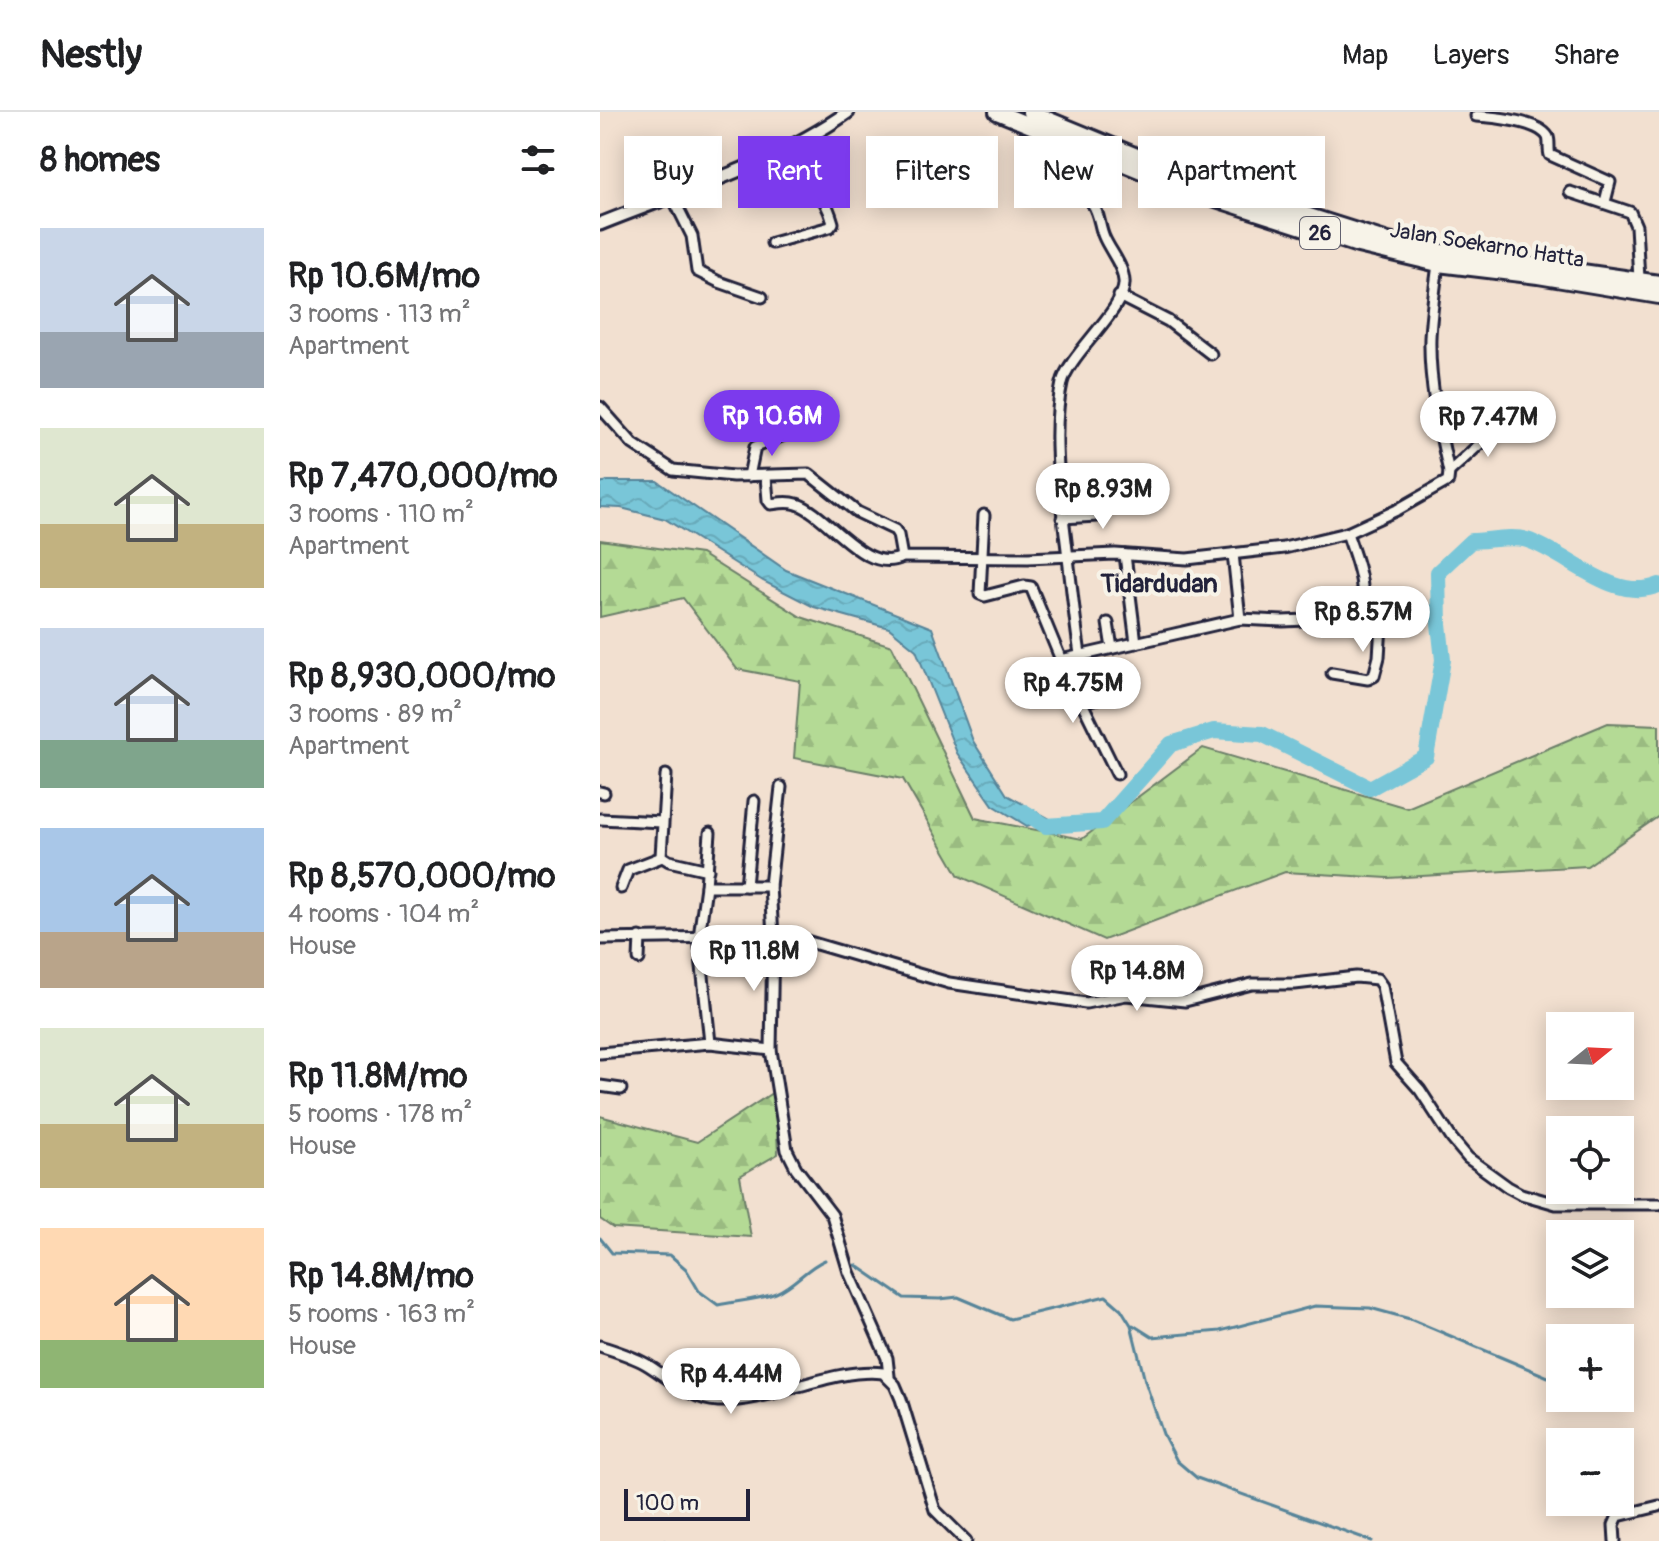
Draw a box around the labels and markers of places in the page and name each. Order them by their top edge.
pin: Rp 10.6M [689,390,855,458]
pin: Rp 7.47M [1405,391,1571,459]
pin: Rp 8.93M [1020,463,1186,531]
pin: Rp 8.57M [1280,586,1446,654]
pin: Rp 4.75M [990,657,1156,725]
pin: Rp 11.8M [671,925,837,993]
pin: Rp 14.8M [1054,945,1220,1013]
pin: Rp 4.44M [648,1348,814,1416]

